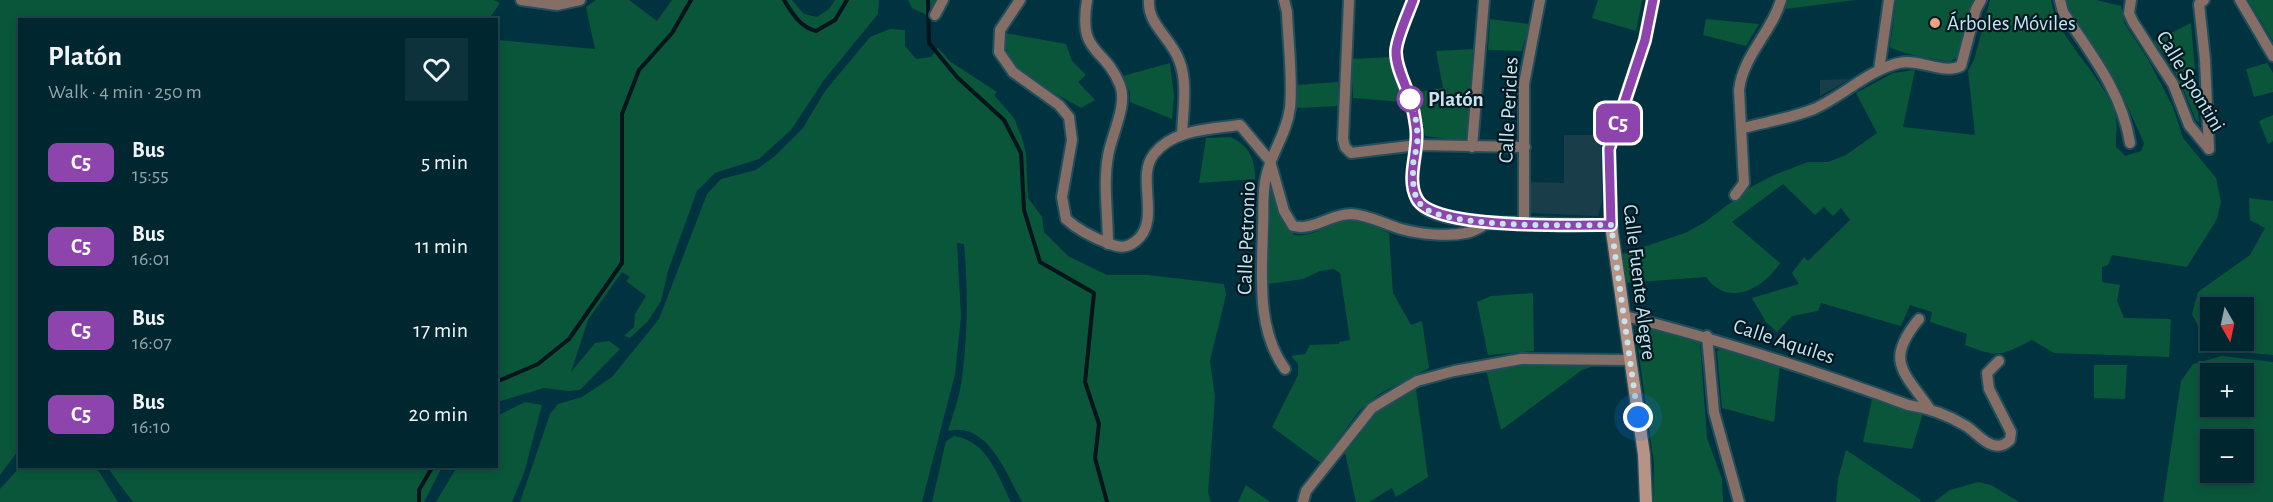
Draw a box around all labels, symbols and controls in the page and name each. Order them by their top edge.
place label: Árboles Móviles [1947,11,2076,34]
marker: Árboles Móviles [1928,16,1942,30]
street label: Calle Spontini [2152,27,2229,135]
button: heart [405,38,468,101]
text: Platón [48,43,122,71]
street label: Calle Pericles [1495,56,1522,164]
text: Walk · 4 min · 250 m [48,82,202,102]
marker: Platón [1397,86,1423,112]
place label: Platón [1428,89,1484,110]
line badge: C5 [1591,104,1645,142]
text: C5 [1608,113,1628,134]
text: Bus [132,139,165,161]
text: 5 min [421,151,468,173]
text: C5 [71,152,91,173]
text: 15:55 [132,165,169,185]
street label: Calle Petronio [1234,181,1259,295]
street label: Calle Fuente Alegre [1620,203,1659,361]
text: Bus [132,223,165,245]
text: 11 min [415,235,468,257]
text: C5 [71,236,91,257]
text: 16:01 [132,249,170,269]
north arrow [2200,297,2254,351]
map controls [2200,297,2254,483]
text: Bus [132,307,165,329]
street label: Calle Aquiles [1731,315,1837,368]
text: 17 min [413,319,468,341]
text: C5 [71,320,91,341]
text: 16:07 [132,333,172,353]
button: + [2200,363,2254,417]
text: Bus [132,391,165,413]
your location [1623,402,1653,432]
text: 20 min [408,403,468,425]
text: C5 [71,404,91,425]
text: 16:10 [132,417,170,437]
button: − [2200,429,2254,483]

